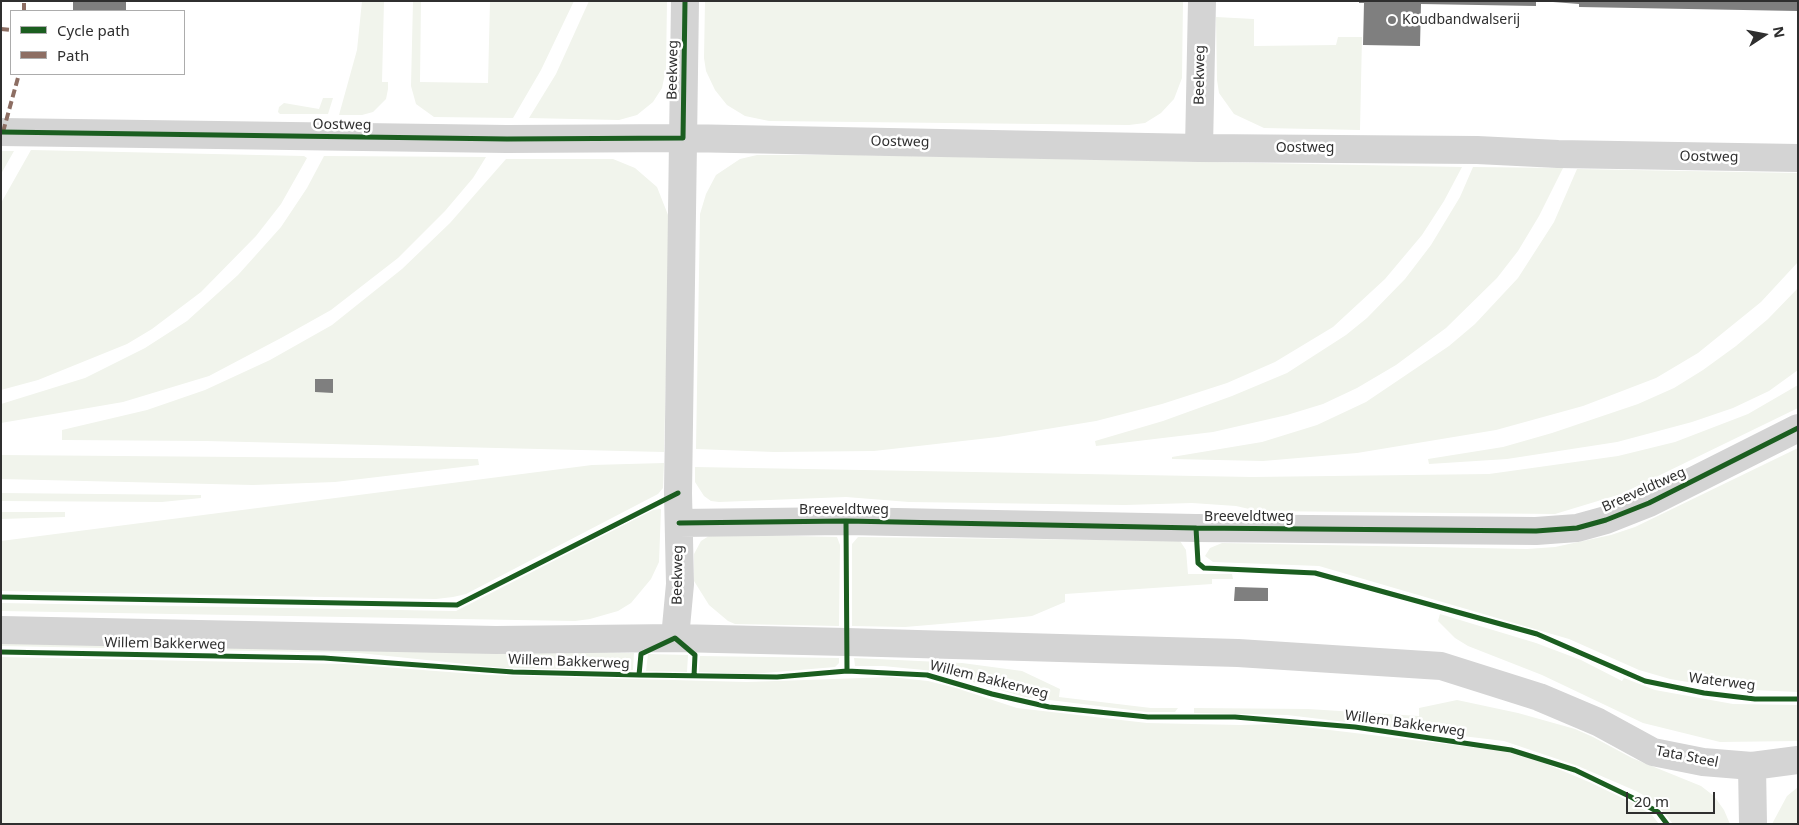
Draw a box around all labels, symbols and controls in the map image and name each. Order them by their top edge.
legend [10,10,185,75]
north arrow [1739,10,1789,60]
place label: Koudbandwalserij [1402,12,1520,28]
marker: Koudbandwalserij [1386,14,1398,26]
text: Cycle path [57,20,130,40]
text: N [1769,25,1790,39]
street label: Beekweg [664,40,682,100]
text: Path [57,45,89,65]
street label: Beekweg [1191,45,1209,105]
street label: Oostweg [313,116,371,134]
street label: Oostweg [871,133,929,151]
street label: Oostweg [1276,140,1334,156]
street label: Oostweg [1680,148,1738,166]
street label: Breeveldtweg [1600,464,1688,516]
street label: Breeveldtweg [799,502,889,518]
street label: Breeveldtweg [1204,509,1294,525]
street label: Beekweg [669,545,687,605]
street label: Willem Bakkerweg [104,635,226,653]
street label: Willem Bakkerweg [508,651,630,673]
street label: Willem Bakkerweg [928,657,1050,703]
street label: Waterweg [1688,670,1756,694]
street label: Willem Bakkerweg [1344,707,1466,741]
street label: Tata Steel [1654,743,1720,771]
scale bar [1629,782,1718,814]
text: 20 m [1634,791,1669,811]

